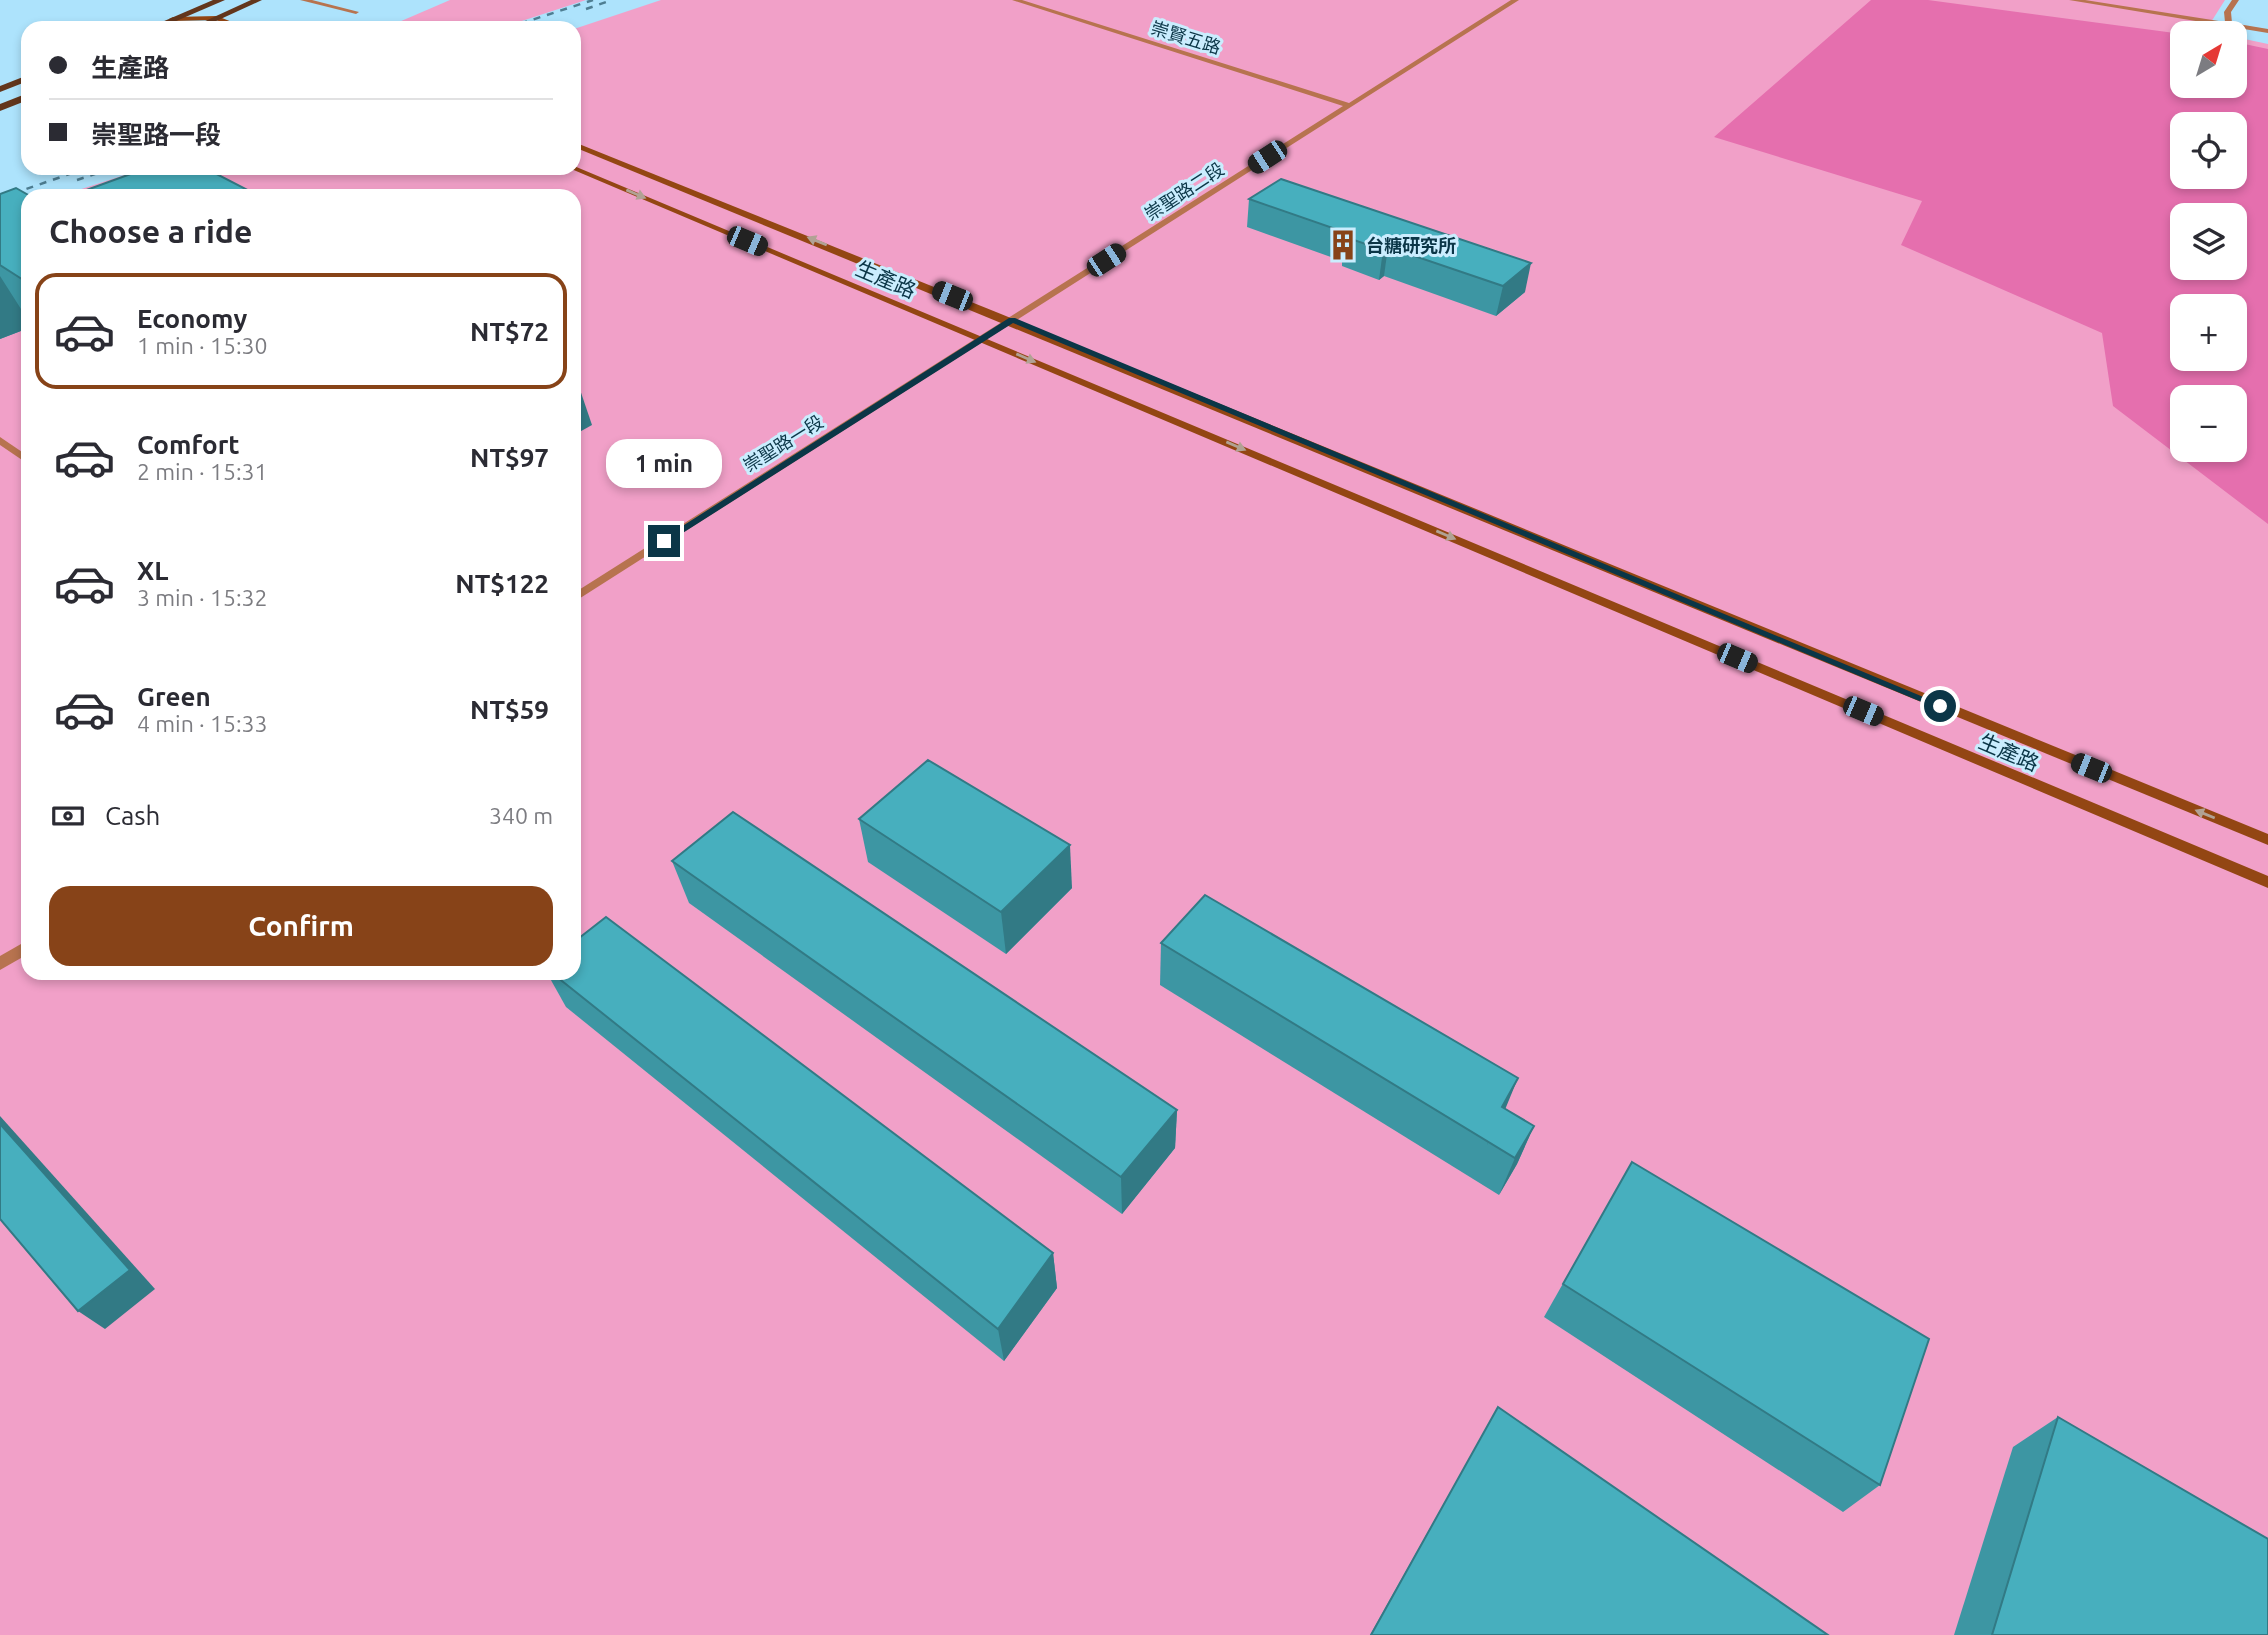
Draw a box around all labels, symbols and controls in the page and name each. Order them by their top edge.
street label: 崇賢五路 [1149,17,1223,57]
north arrow [2170,21,2247,98]
map controls [2170,21,2247,462]
text: 生產路 [91,53,169,82]
button: locate [2170,112,2247,189]
text: 崇聖路一段 [91,120,221,149]
car [1244,137,1291,177]
street label: 崇聖路二段 [1141,158,1227,224]
one-way arrow [625,189,646,200]
button: layers [2170,203,2247,280]
text: Choose a ride [49,213,252,249]
car [724,223,771,259]
building icon: 台糖研究所 [1326,228,1360,262]
place label: 台糖研究所 [1366,235,1456,255]
one-way arrow [806,236,827,247]
car [1083,240,1130,280]
street label: 生產路 [852,256,920,302]
car [929,278,976,314]
button: + [2170,294,2247,371]
icon: car [53,300,116,363]
text: Economy [137,304,247,333]
text: NT$72 [470,317,549,346]
text: 1 min · 15:30 [137,333,268,358]
one-way arrow [1016,353,1037,364]
button: − [2170,385,2247,462]
street label: 崇聖路一段 [740,411,826,475]
icon: car [53,426,116,489]
text: Comfort [137,430,240,459]
callout: 1 min [606,440,722,489]
one-way arrow [1226,441,1247,452]
text: NT$97 [470,443,549,472]
text: 1 min [635,451,693,476]
text: 2 min · 15:31 [137,459,268,484]
route end [648,525,680,557]
one-way arrow [1435,530,1456,541]
icon: car [53,552,116,615]
text: XL [137,556,168,585]
text: NT$122 [455,569,549,598]
text: 3 min · 15:32 [137,585,268,610]
car [1714,640,1761,676]
icon: car [53,678,116,741]
text: Green [137,682,211,711]
route start [1924,690,1956,722]
car [1840,693,1887,729]
text: NT$59 [470,695,549,724]
text: 4 min · 15:33 [137,711,268,736]
street label: 生產路 [1975,729,2043,775]
car [2068,750,2115,786]
icon: cash [49,797,87,835]
text: Cash [105,801,160,830]
text: 340 m [489,803,553,828]
one-way arrow [2194,808,2215,819]
button: Confirm [49,886,553,966]

